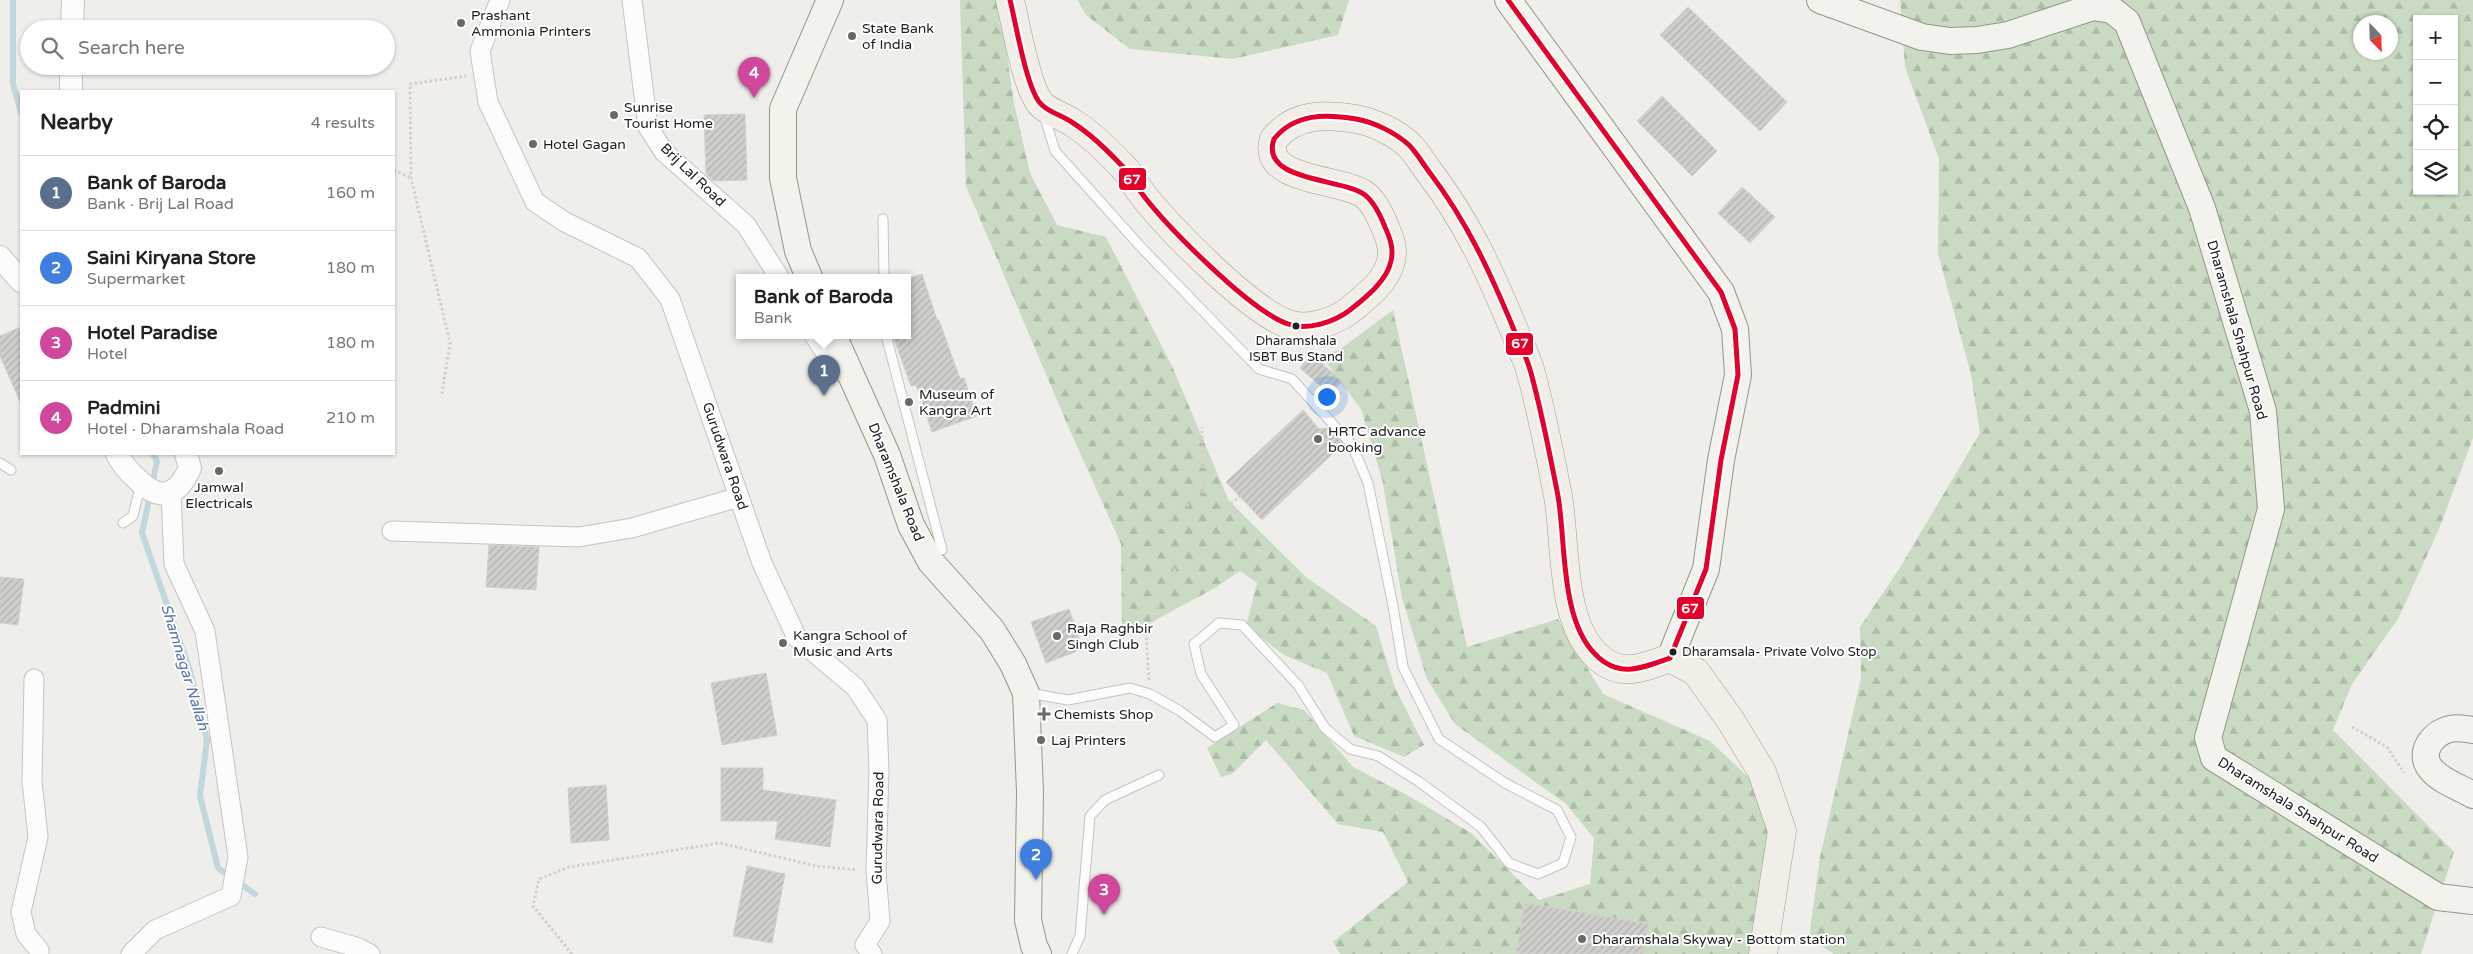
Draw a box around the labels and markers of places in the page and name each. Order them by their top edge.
place label: Prashant Ammonia Printers [471,7,591,40]
marker: Prashant Ammonia Printers [455,17,467,29]
place label: State Bank of India [862,20,934,53]
marker: State Bank of India [846,30,858,42]
pin: 4 [738,57,770,98]
place label: Sunrise Tourist Home [624,99,713,132]
marker: Sunrise Tourist Home [608,109,620,121]
place label: Hotel Gagan [543,136,626,153]
marker: Hotel Gagan [527,138,539,150]
marker: Dharamshala ISBT Bus Stand [1291,321,1301,331]
place label: Dharamshala ISBT Bus Stand [1249,333,1343,365]
pin: 1 [808,355,840,396]
place label: Museum of Kangra Art [919,386,995,419]
marker: Museum of Kangra Art [903,396,915,408]
place label: HRTC advance booking [1328,423,1426,456]
marker: HRTC advance booking [1312,433,1324,445]
marker: Jamwal Electricals [213,465,225,477]
place label: Jamwal Electricals [185,479,253,512]
place label: Raja Raghbir Singh Club [1067,620,1153,653]
place label: Kangra School of Music and Arts [793,627,908,660]
marker: Raja Raghbir Singh Club [1051,630,1063,642]
marker: Kangra School of Music and Arts [777,637,789,649]
place label: Dharamsala- Private Volvo Stop [1682,644,1877,660]
marker: Dharamsala- Private Volvo Stop [1668,647,1678,657]
place label: Chemists Shop [1054,706,1153,723]
marker: Chemists Shop [1038,708,1050,720]
place label: Laj Printers [1051,732,1126,749]
marker: Laj Printers [1035,734,1047,746]
pin: 2 [1020,839,1052,880]
pin: 3 [1088,874,1120,915]
place label: Dharamshala Skyway - Bottom station [1592,931,1845,948]
marker: Dharamshala Skyway - Bottom station [1576,933,1588,945]

